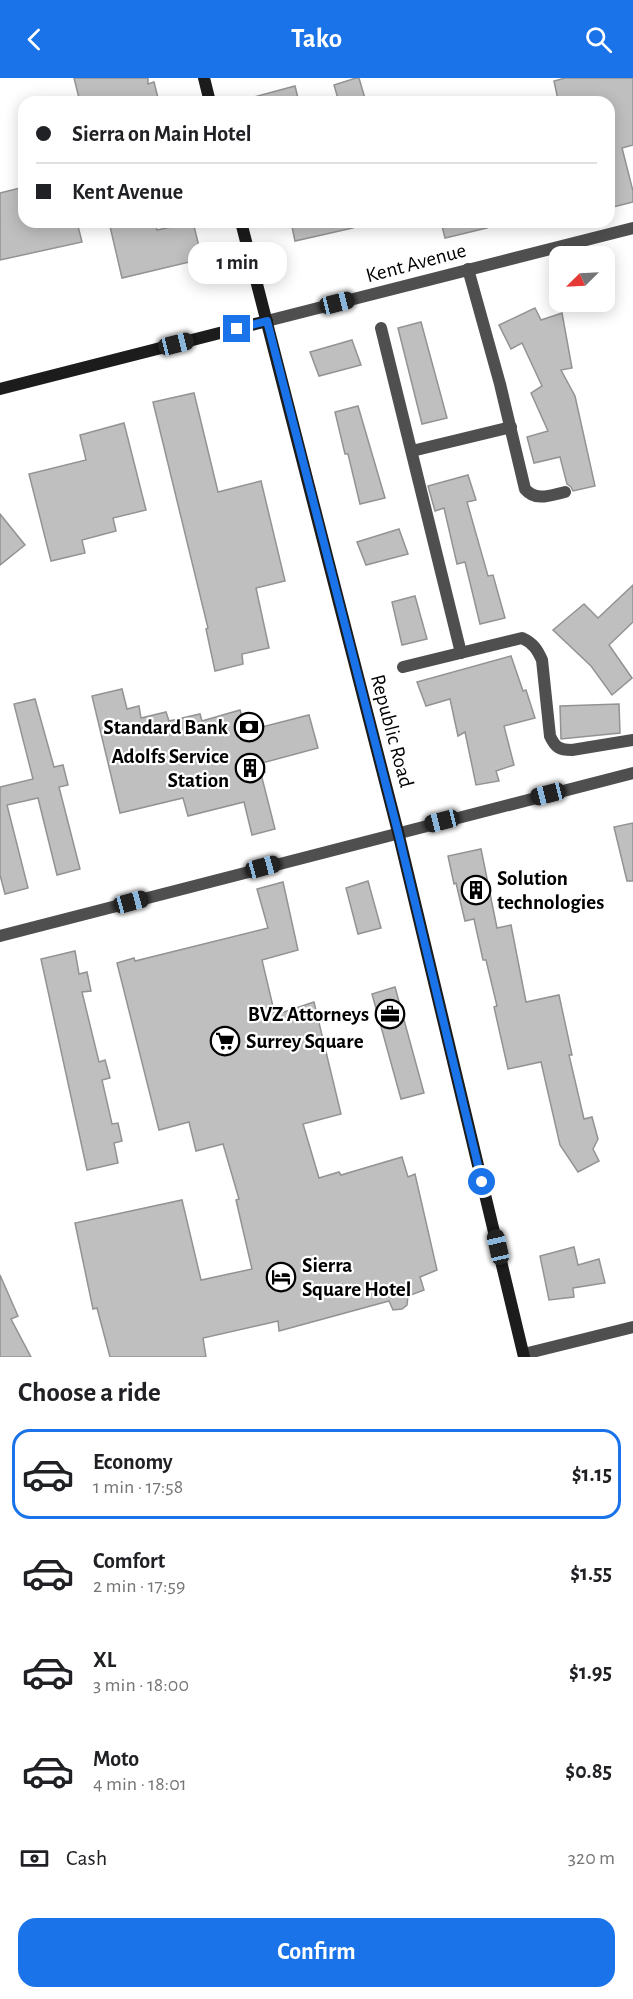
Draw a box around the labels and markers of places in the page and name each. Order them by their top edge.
bank icon: Standard Bank [233,711,265,743]
place label: Standard Bank [103,717,229,738]
place label: Adolfs Service Station [111,746,229,791]
building icon: Adolfs Service Station [234,752,266,784]
place label: Solution technologies [497,868,604,913]
building icon: Solution technologies [460,874,492,906]
office icon: BVZ Attorneys [374,998,406,1030]
place label: BVZ Attorneys [248,1004,369,1025]
supermarket icon: Surrey Square [209,1025,241,1057]
place label: Surrey Square [246,1031,364,1052]
place label: Sierra Square Hotel [302,1255,411,1300]
hotel icon: Sierra Square Hotel [265,1261,297,1293]

